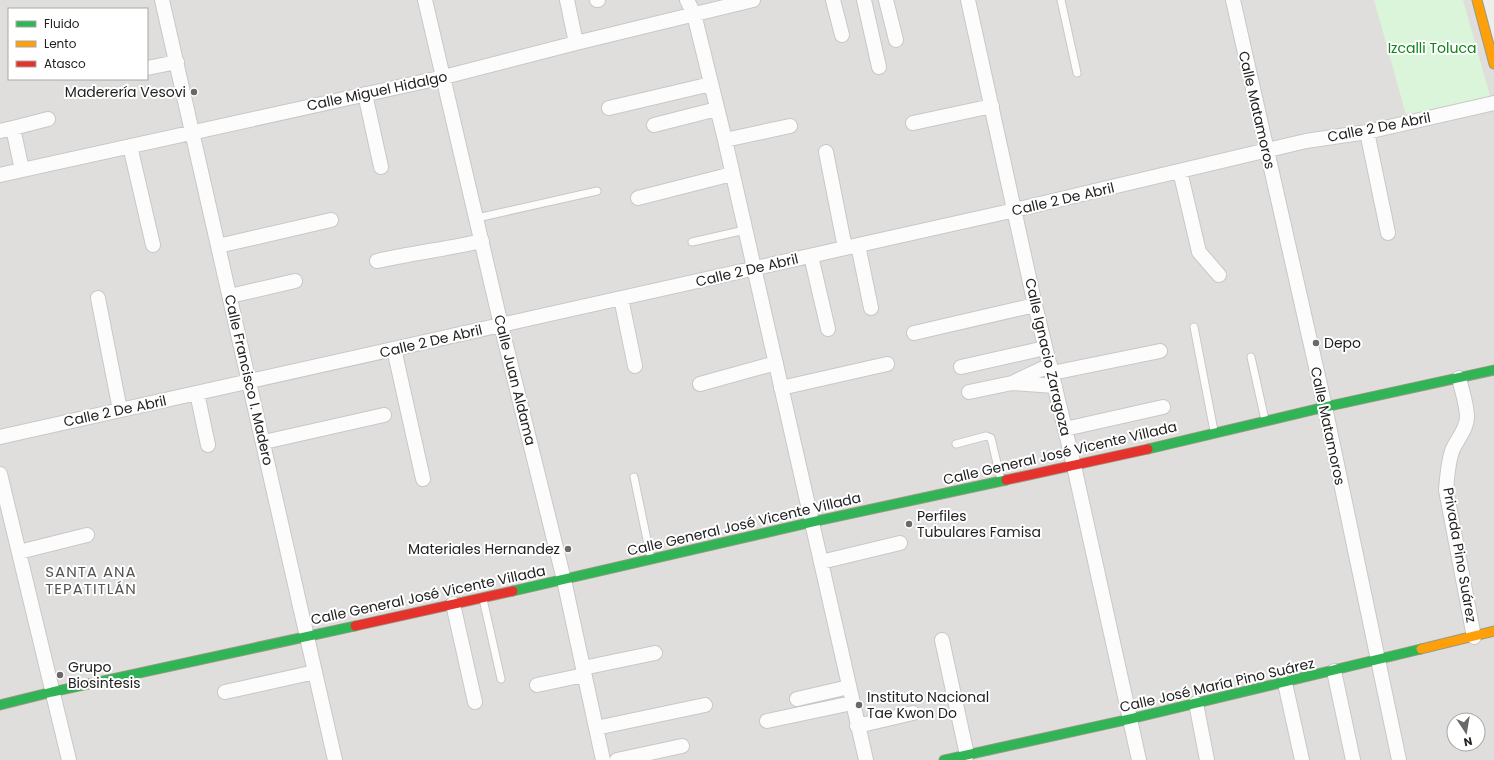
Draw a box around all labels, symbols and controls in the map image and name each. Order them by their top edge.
legend [8,8,148,80]
text: Fluido [44,15,80,32]
text: Lento [44,35,77,52]
park label: Izcalli Toluca [1388,38,1476,58]
street label: Calle Matamoros [1234,49,1280,171]
text: Atasco [44,55,86,72]
street label: Calle Miguel Hidalgo [305,66,449,116]
place label: Maderería Vesovi [65,82,186,102]
marker: Maderería Vesovi [189,87,199,97]
street label: Calle 2 De Abril [1326,107,1432,147]
street label: Calle 2 De Abril [1010,177,1116,221]
street label: Calle 2 De Abril [694,248,800,292]
street label: Calle Ignacio Zaragoza [1020,276,1076,438]
street label: Calle Francisco I. Madero [220,293,278,467]
street label: Calle Juan Aldama [489,313,541,447]
street label: Calle 2 De Abril [378,319,484,363]
place label: Depo [1324,333,1361,353]
marker: Depo [1311,338,1321,348]
street label: Calle Matamoros [1306,365,1350,487]
street label: Calle 2 De Abril [62,390,168,432]
street label: Calle General José Vicente Villada [941,416,1179,490]
street label: Privada Pino Suárez [1438,486,1482,624]
street label: Calle General José Vicente Villada [625,487,863,561]
place label: Perfiles Tubulares Famisa [917,506,1041,542]
marker: Perfiles Tubulares Famisa [904,519,914,529]
place label: Materiales Hernandez [408,539,560,559]
marker: Materiales Hernandez [563,544,573,554]
street label: Calle General José Vicente Villada [309,560,547,630]
district label: SANTA ANA TEPATITLÁN [45,561,137,599]
street label: Calle José María Pino Suárez [1118,653,1316,717]
place label: Grupo Biosintesis [68,657,141,693]
marker: Grupo Biosintesis [55,670,65,680]
place label: Instituto Nacional Tae Kwon Do [867,687,989,723]
marker: Instituto Nacional Tae Kwon Do [854,700,864,710]
north arrow [1446,712,1486,752]
text: N [1462,733,1474,750]

